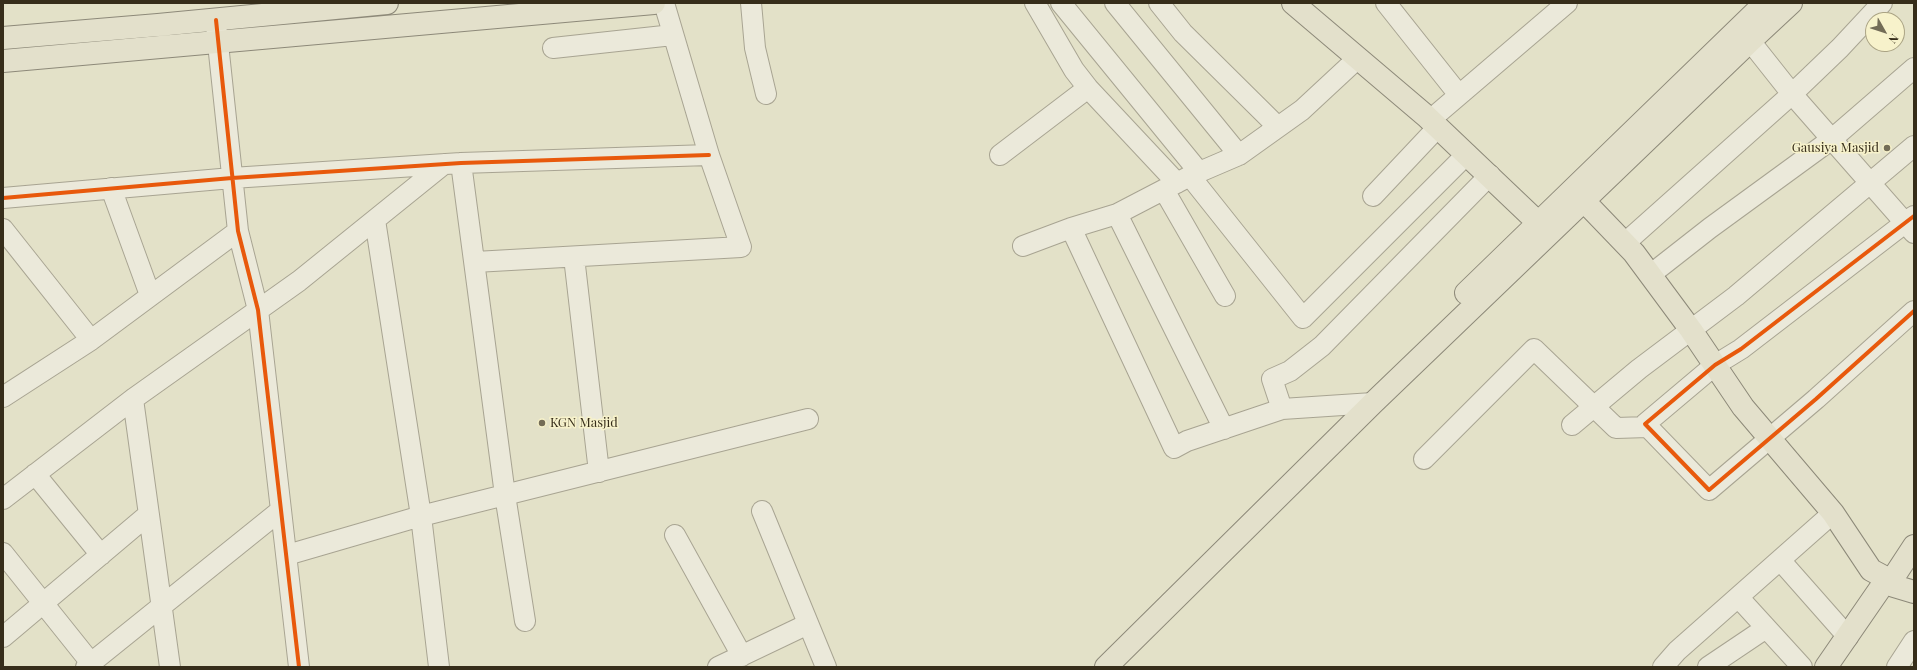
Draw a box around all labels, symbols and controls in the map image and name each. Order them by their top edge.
north arrow [1865,12,1905,52]
text: N [1886,31,1902,47]
place label: Gausiya Masjid [1792,140,1879,156]
marker: Gausiya Masjid [1882,143,1892,153]
place label: KGN Masjid [550,415,618,431]
marker: KGN Masjid [537,418,547,428]

